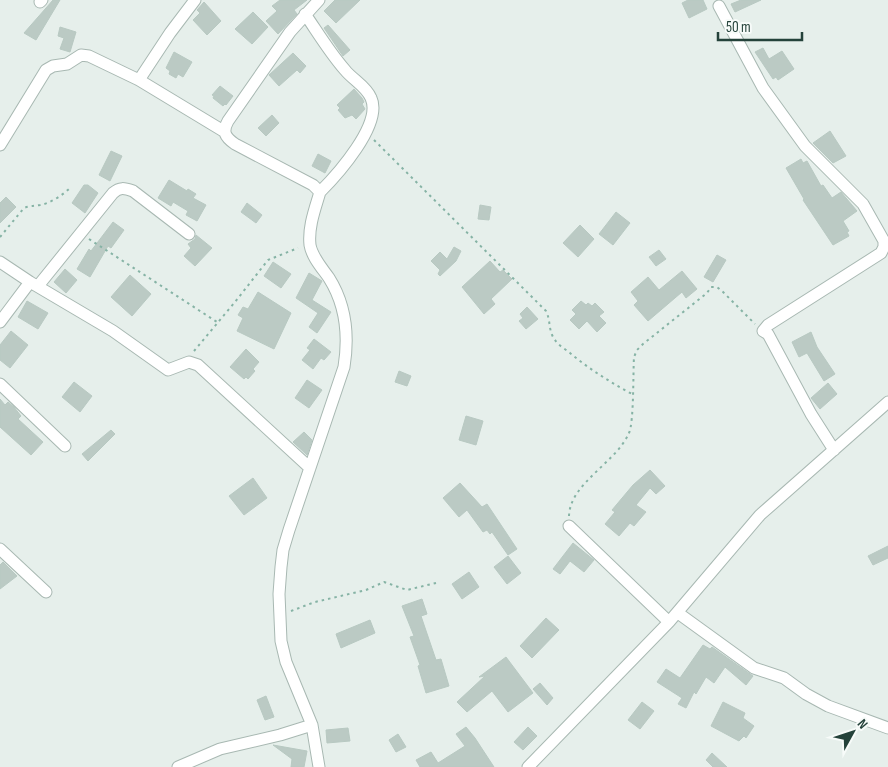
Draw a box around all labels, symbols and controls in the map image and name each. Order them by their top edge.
scale bar [718,10,802,42]
text: 50 m [726,18,751,37]
north arrow [828,707,878,757]
text: N [854,716,871,732]

